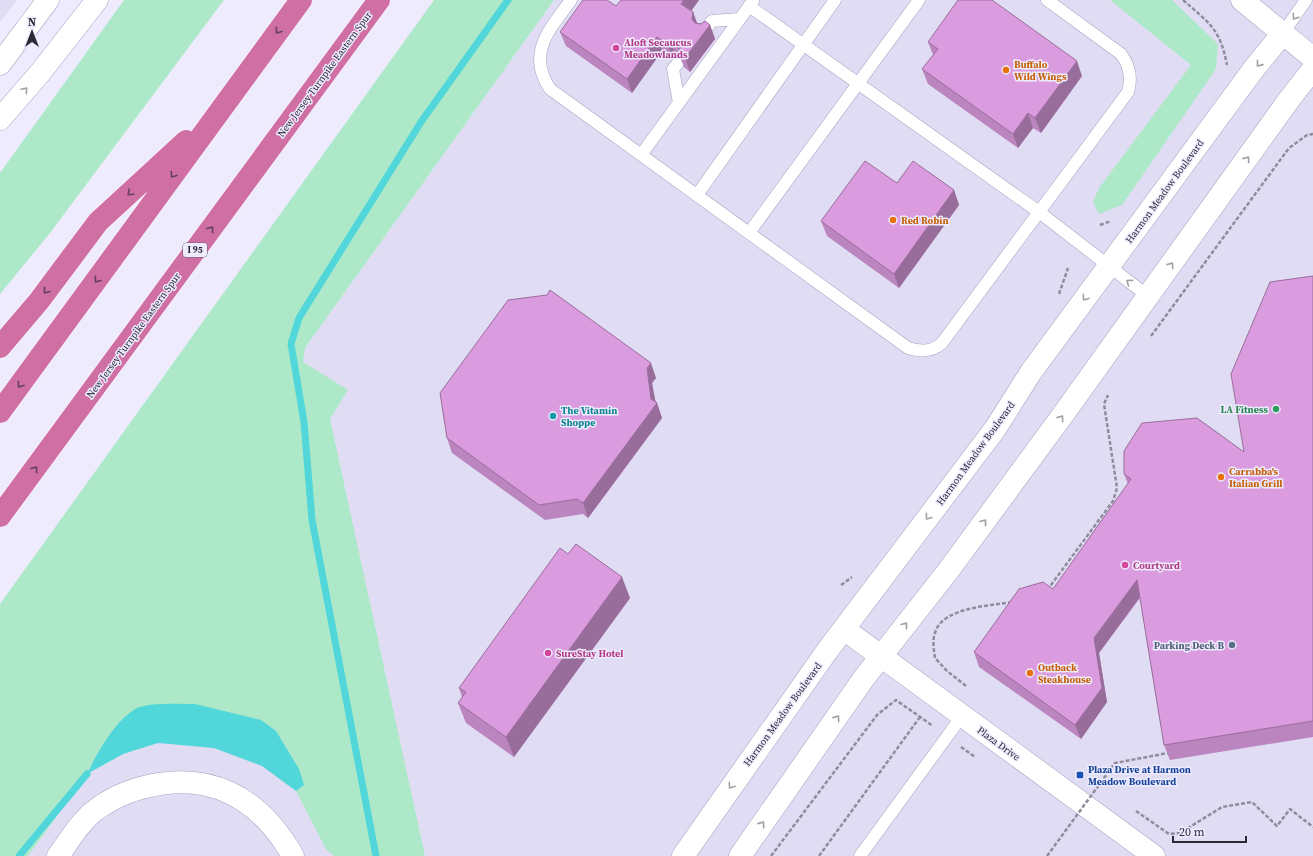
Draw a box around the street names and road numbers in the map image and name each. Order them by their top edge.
street label: New Jersey Turnpike Eastern Spur [274,8,375,140]
street label: Harmon Meadow Boulevard [1122,137,1207,246]
road number: I 95 [183,243,207,257]
street label: New Jersey Turnpike Eastern Spur [83,269,184,401]
street label: Harmon Meadow Boulevard [933,399,1018,508]
street label: Harmon Meadow Boulevard [740,660,825,769]
street label: Plaza Drive [975,723,1023,763]

